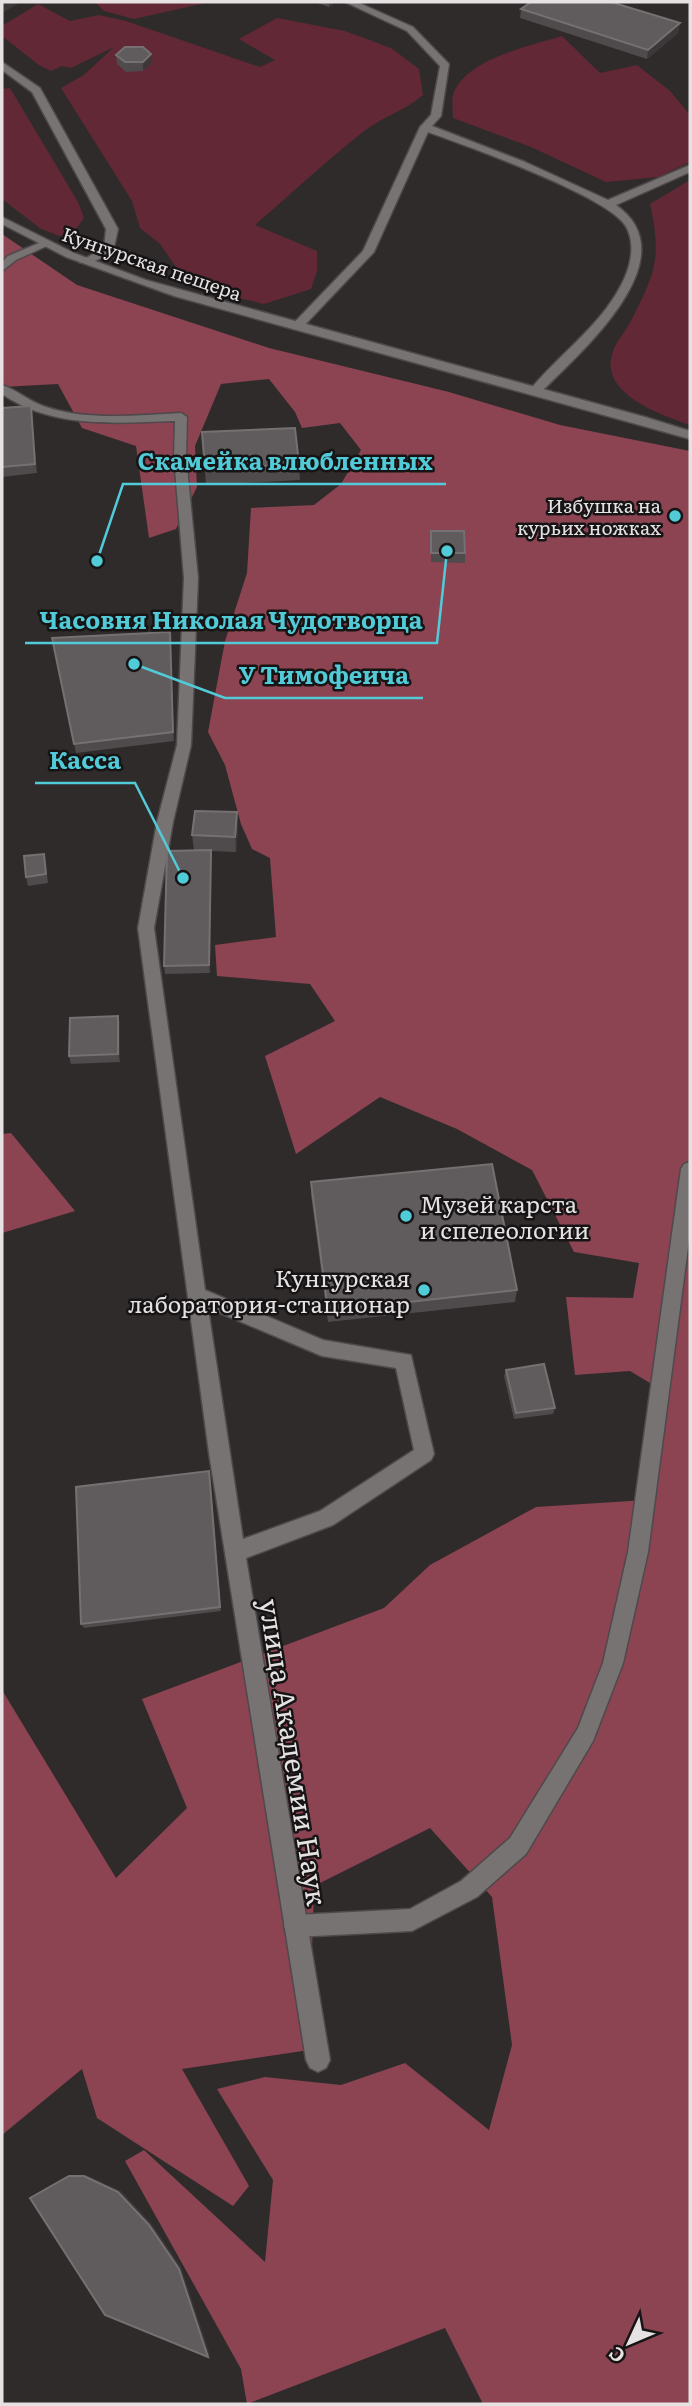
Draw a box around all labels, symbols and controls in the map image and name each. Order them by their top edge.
street label: Кунгурская пещера [58,219,246,307]
callout: Скамейка влюбленных [123,439,446,484]
text: Скамейка влюбленных [138,442,433,477]
place label: Избушка на курьих ножках [517,491,662,541]
marker: Избушка на курьих ножках [667,508,683,524]
callout: Часовня Николая Чудотворца [25,598,437,643]
text: Часовня Николая Чудотворца [39,601,423,636]
callout: У Тимофеича [225,653,423,698]
text: У Тимофеича [239,656,409,691]
callout: Касса [35,738,135,783]
text: Касса [49,741,121,776]
place label: Музей карста и спелеологии [420,1186,589,1246]
marker: Музей карста и спелеологии [398,1208,414,1224]
place label: Кунгурская лаборатория-стационар [128,1260,410,1320]
marker: Кунгурская лаборатория-стационар [416,1282,432,1298]
street label: улица Академии Наук [250,1595,340,1909]
north arrow [594,2308,664,2378]
text: С [601,2341,631,2370]

